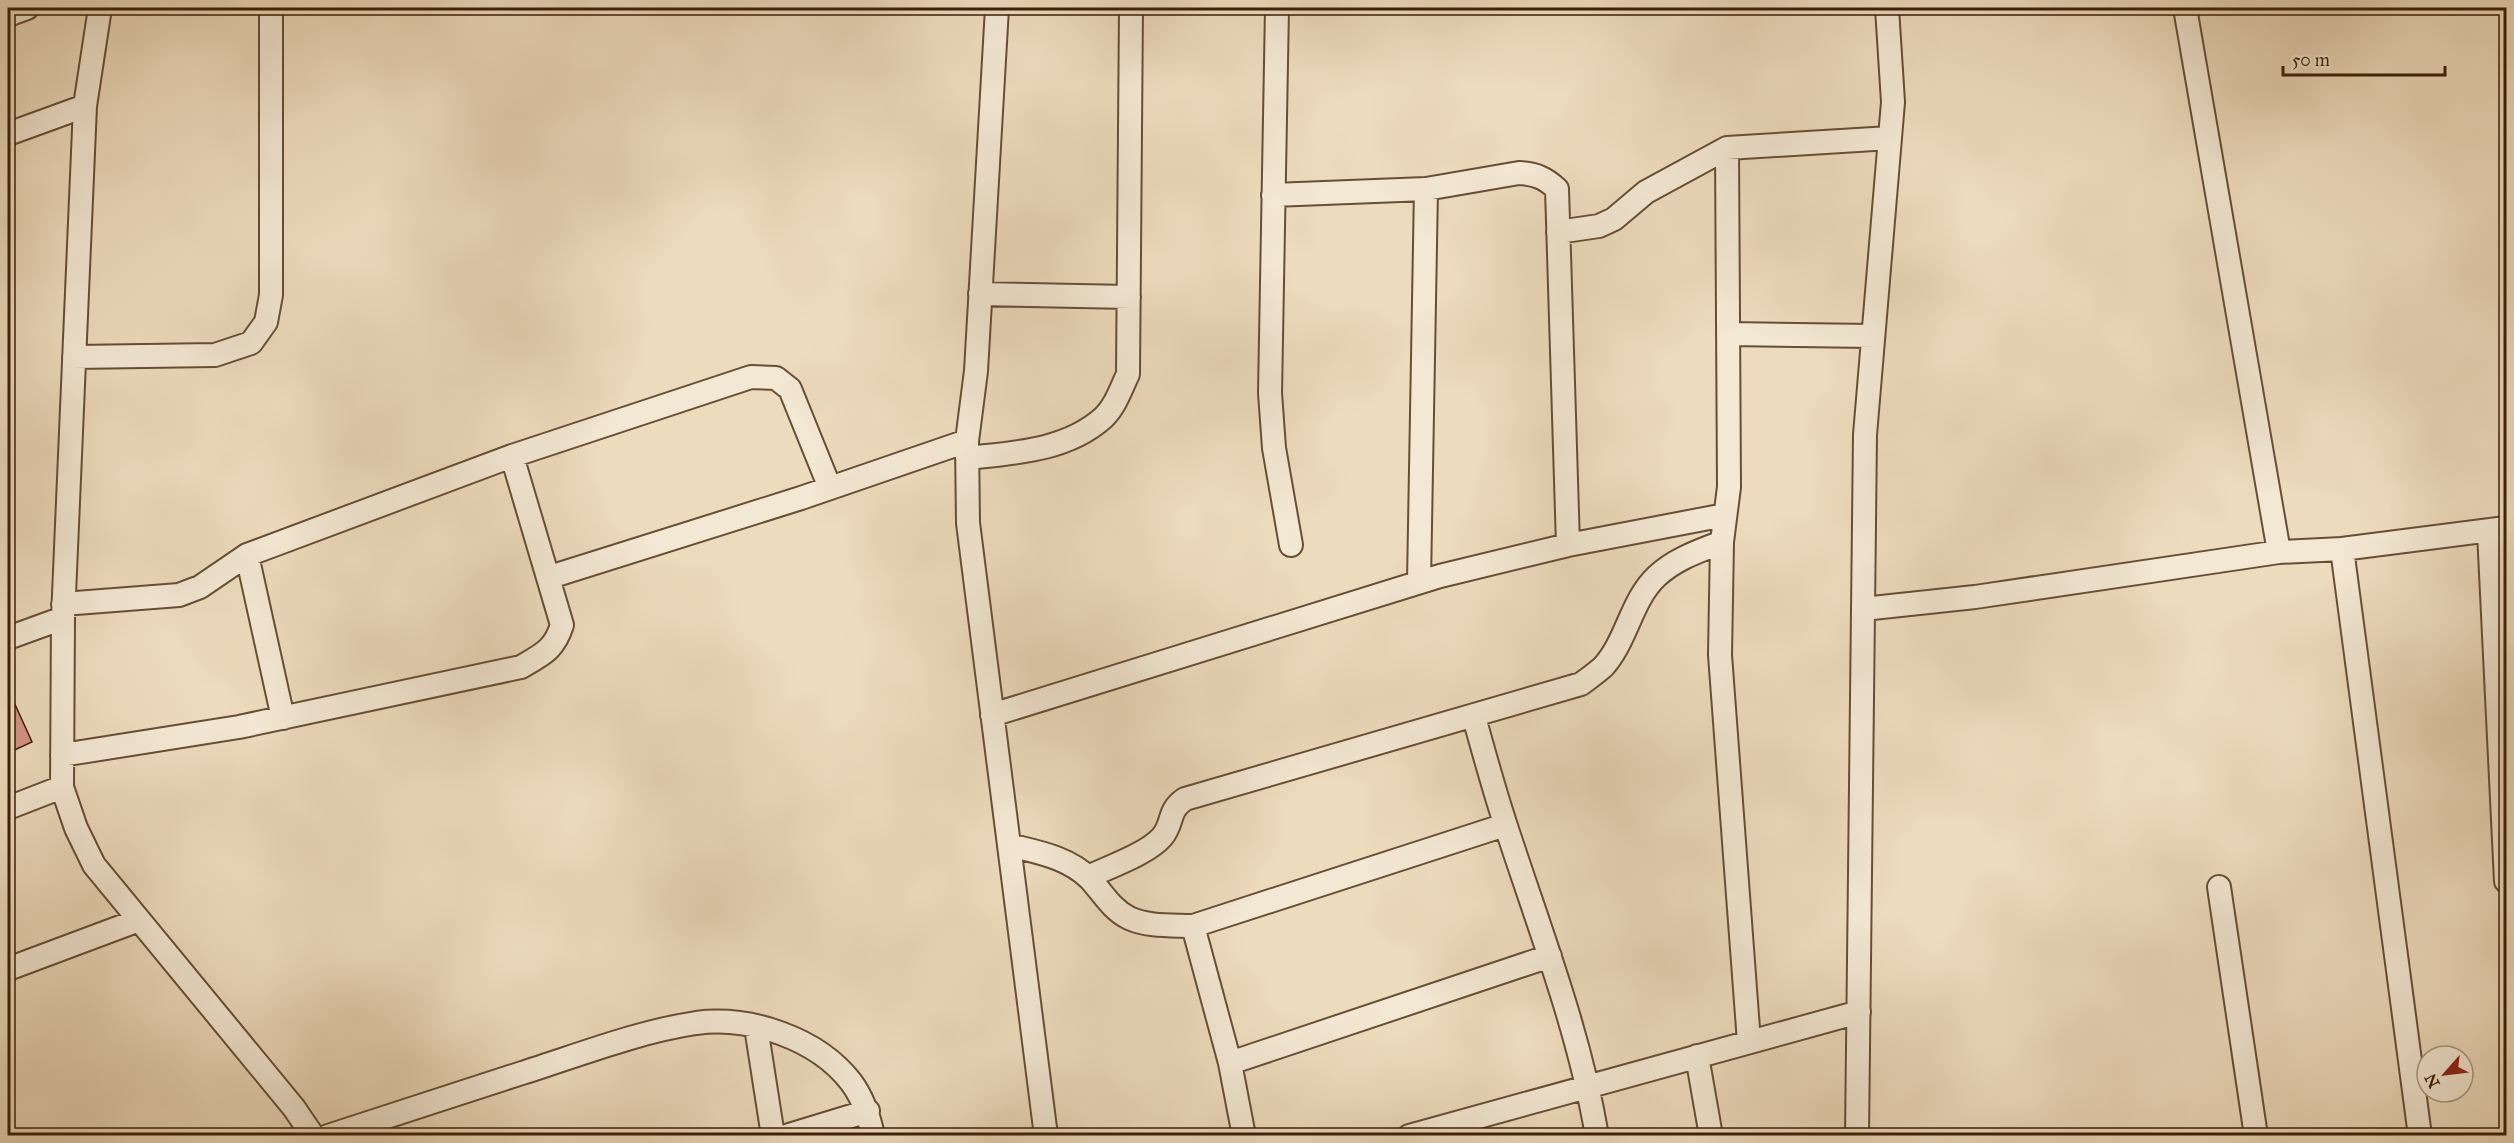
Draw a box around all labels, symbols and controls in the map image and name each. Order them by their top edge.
scale bar [2283,39,2445,77]
text: 50 m [2292,49,2330,71]
north arrow [2415,1044,2475,1104]
text: N [2420,1070,2444,1091]

